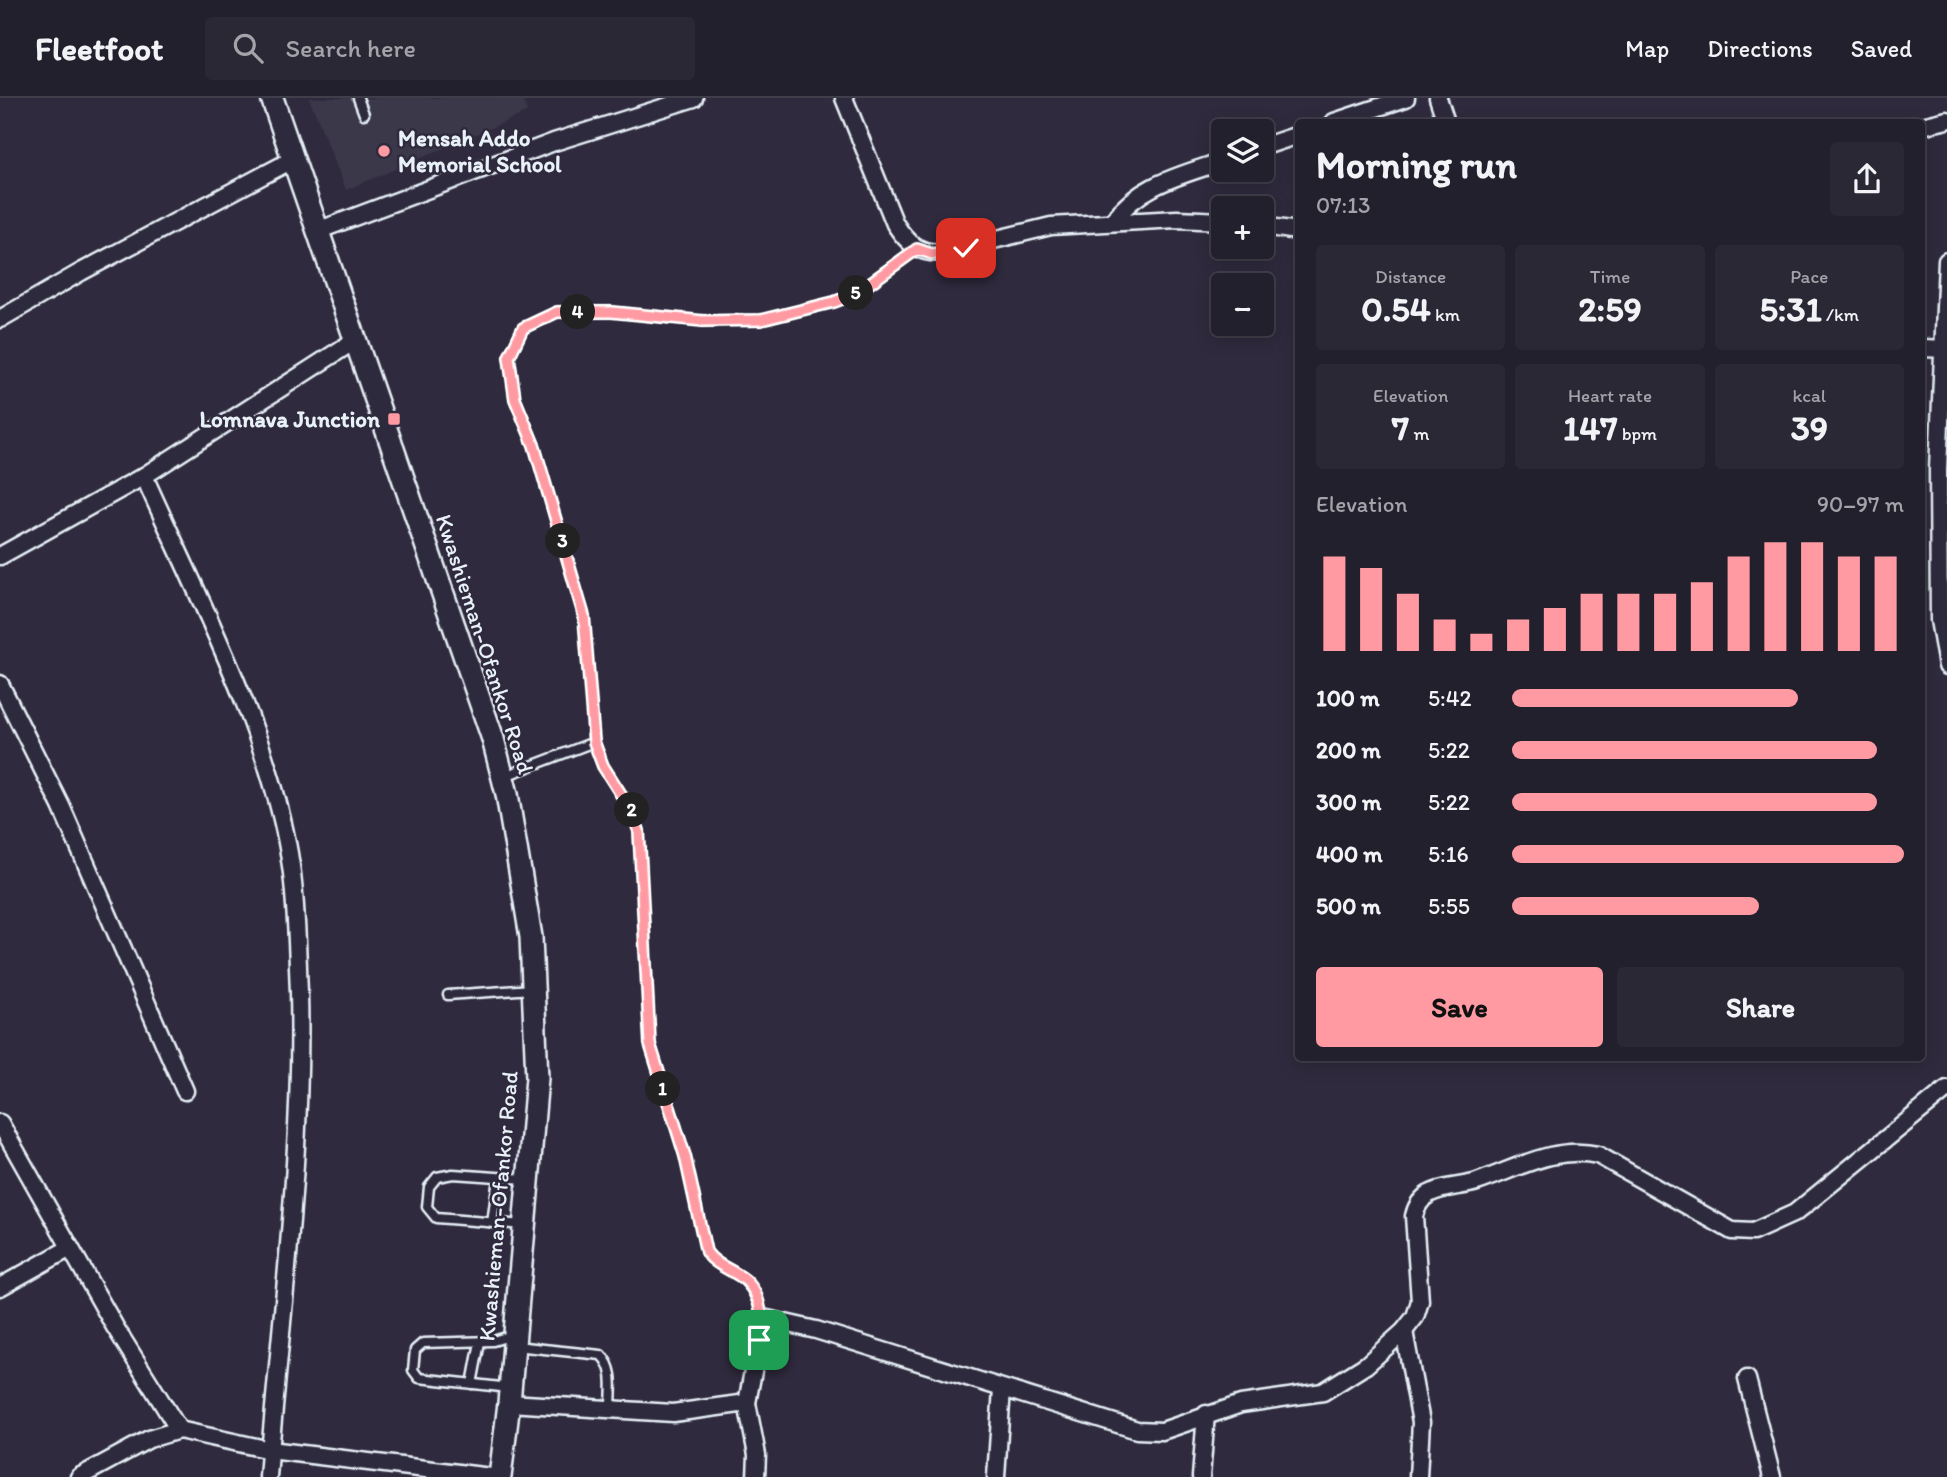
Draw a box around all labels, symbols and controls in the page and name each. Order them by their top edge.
search box [205,17,695,80]
text: Fleetfoot [35,29,163,68]
icon: search [229,29,267,67]
text: Search here [285,32,416,64]
text: Map [1625,34,1669,63]
text: Directions [1707,34,1813,63]
text: Saved [1851,34,1912,63]
map controls [1211,119,1274,336]
button: layers [1211,119,1274,182]
place label: Mensah Addo Memorial School [398,124,562,178]
text: Morning run [1316,142,1517,188]
button: share [1830,142,1904,216]
marker: Mensah Addo Memorial School [376,143,392,159]
text: 07:13 [1316,191,1370,219]
button: + [1211,196,1274,259]
pin [936,218,996,278]
icon: check [947,229,985,267]
text: Distance [1375,265,1446,288]
text: Time [1590,265,1630,288]
text: Pace [1790,265,1828,288]
button: − [1211,273,1274,336]
pin: 5 [838,276,874,310]
text: 5 [851,281,860,304]
text: 0.54 [1361,288,1431,330]
text: 2:59 [1578,288,1642,330]
text: 5:31 [1759,288,1822,330]
pin: 4 [560,294,596,330]
text: 4 [572,300,583,323]
text: km [1431,303,1460,326]
text: /km [1822,303,1859,326]
text: Elevation [1373,384,1448,407]
text: Heart rate [1568,384,1652,407]
text: kcal [1792,384,1826,407]
place label: Lomnava Junction [199,405,381,433]
text: 7 [1392,407,1409,449]
text: 147 [1563,407,1618,449]
text: 39 [1791,407,1828,449]
marker: Lomnava Junction [386,411,402,427]
text: m [1409,422,1429,445]
text: bpm [1618,422,1657,445]
text: Elevation [1316,490,1407,518]
text: 90–97 m [1817,490,1904,518]
street label: Kwashieman-Ofankor Road [430,511,540,778]
pin: 3 [546,524,580,558]
text: 3 [557,529,568,552]
text: 100 m [1316,684,1380,712]
text: 5:42 [1428,684,1472,712]
text: 200 m [1316,736,1381,764]
text: 5:22 [1428,736,1470,764]
text: 300 m [1316,788,1381,816]
text: 5:22 [1428,788,1470,816]
pin: 2 [614,792,650,828]
text: 2 [627,798,637,821]
text: 400 m [1316,840,1383,868]
text: 5:16 [1428,840,1469,868]
text: 500 m [1316,892,1381,920]
text: 5:55 [1428,892,1470,920]
button: Save [1316,967,1603,1047]
button: Share [1617,967,1904,1047]
street label: Kwashieman-Ofankor Road [472,1069,524,1342]
pin: 1 [646,1072,680,1107]
text: 1 [658,1077,667,1100]
pin [729,1310,789,1370]
icon: arrive [740,1321,778,1359]

